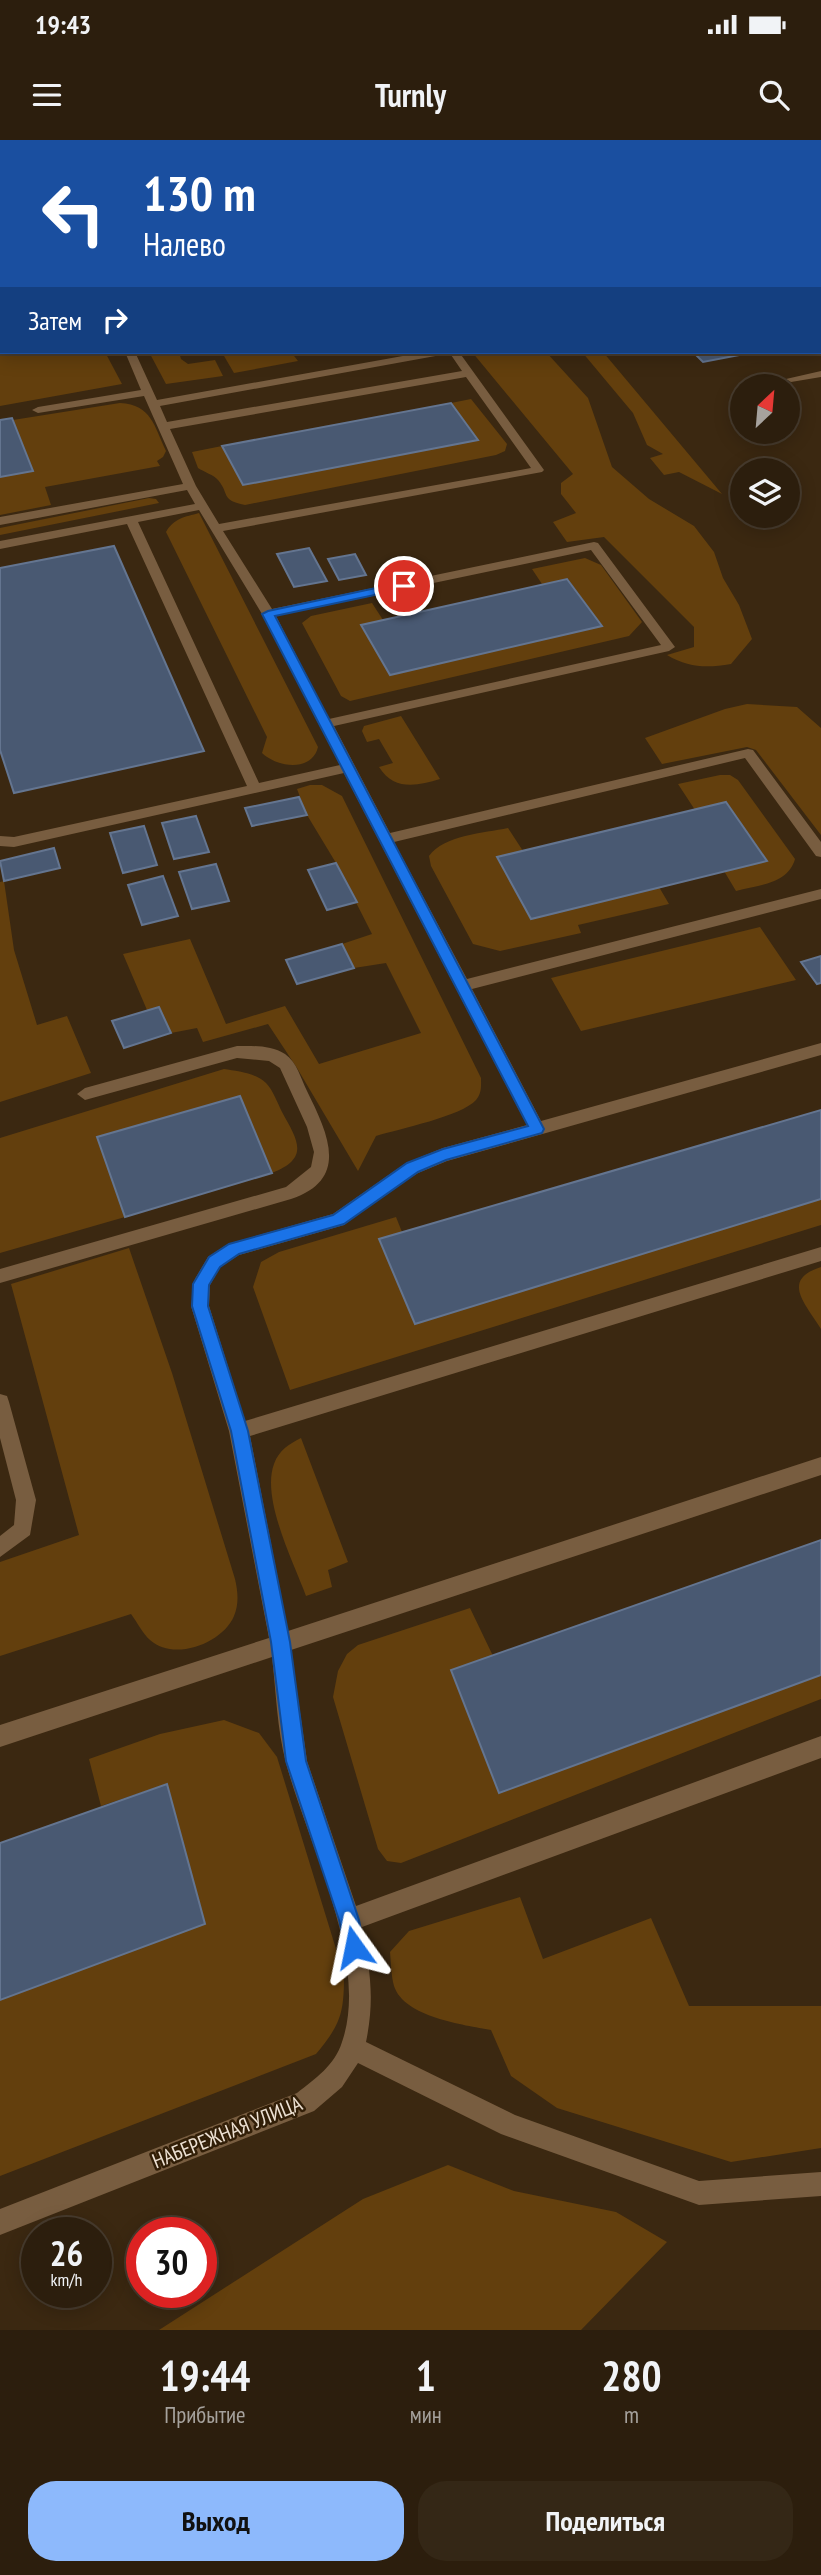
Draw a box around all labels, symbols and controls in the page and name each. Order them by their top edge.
text: 19:43 [35,8,91,41]
text: Turnly [375,74,446,116]
icon: menu [28,76,66,114]
icon: search [755,76,793,114]
text: 130 m [143,161,256,225]
icon: left [28,168,119,259]
text: Налево [143,223,226,265]
icon: right [96,301,134,339]
text: Затем [28,304,82,337]
north arrow [730,374,800,444]
map controls [730,374,800,528]
button: layers [730,458,800,528]
pin [374,556,434,616]
icon: arrive [385,567,423,605]
position arrow [317,1910,391,1984]
street label: НАБЕРЕЖНАЯ УЛИЦА [148,2090,306,2174]
speed limit sign: 30 [126,2217,217,2308]
text: 26 [50,2230,83,2276]
text: km/h [51,2268,82,2291]
text: 19:44 [159,2348,250,2403]
text: 1 [416,2348,436,2403]
text: 280 [601,2348,662,2403]
text: Прибытие [164,2400,246,2429]
text: мин [410,2400,442,2429]
text: m [624,2400,639,2429]
button: Выход [28,2481,404,2561]
button: Поделиться [418,2481,793,2561]

